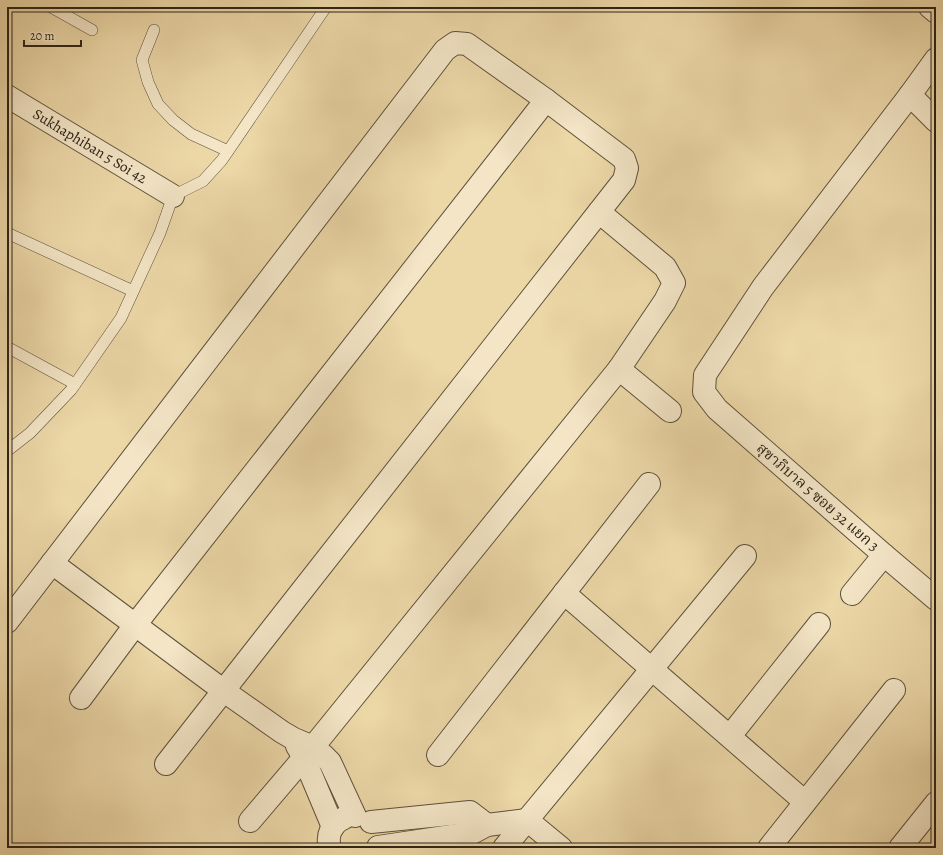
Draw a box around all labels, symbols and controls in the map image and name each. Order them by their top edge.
scale bar [24,22,81,48]
text: 20 m [30,28,54,44]
street label: Sukhaphiban 5 Soi 42 [29,104,151,188]
street label: สุขาภิบาล 5 ซอย 32 แยก 3 [752,438,883,556]

